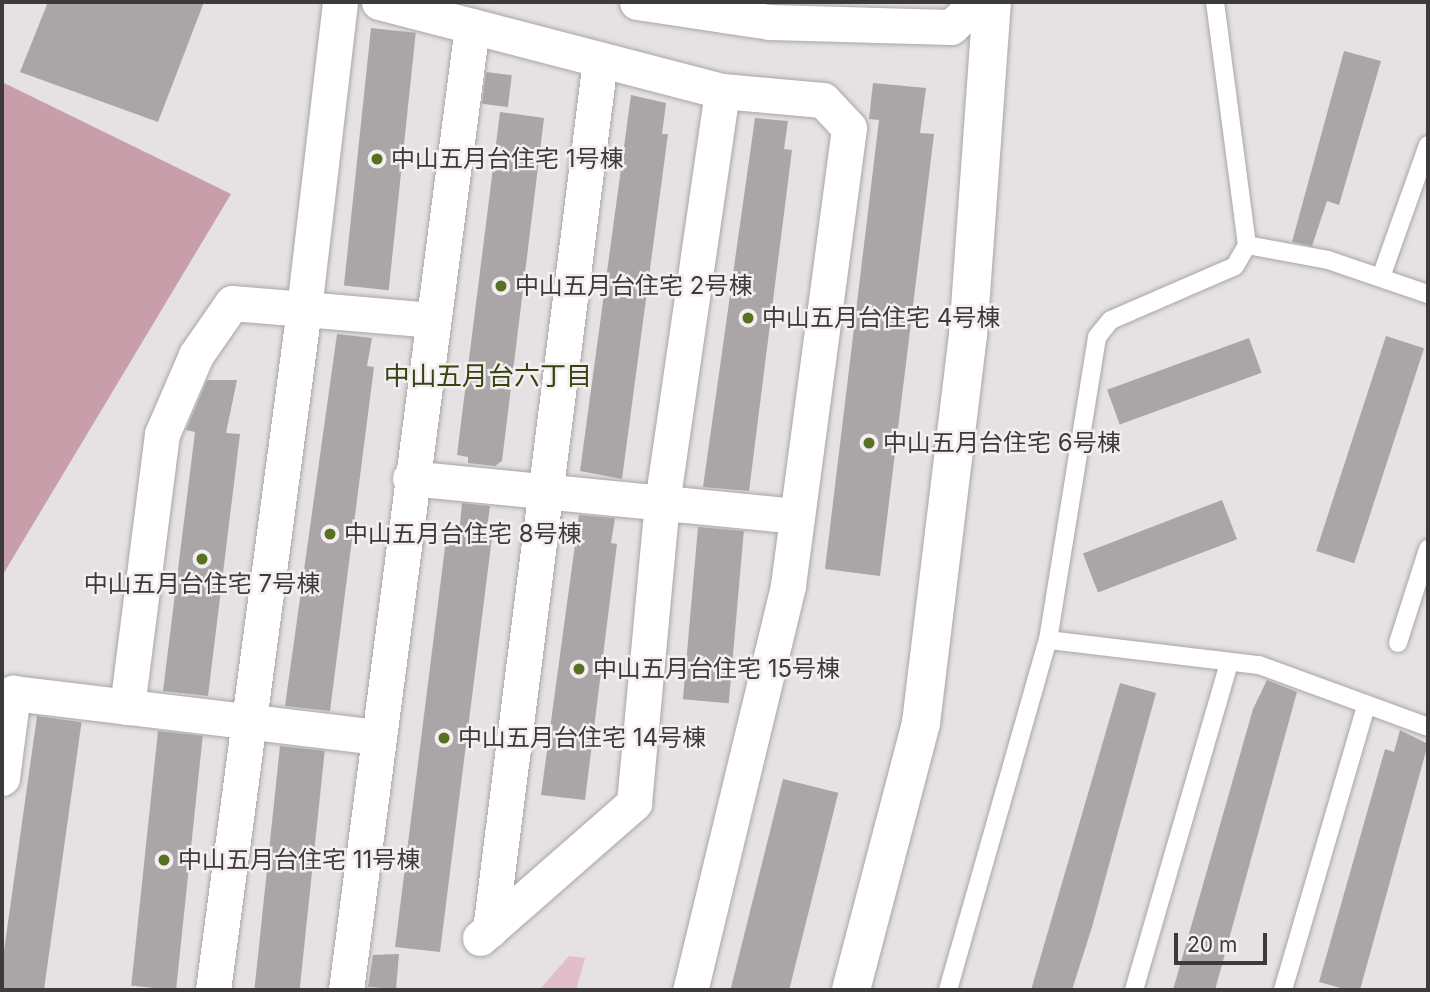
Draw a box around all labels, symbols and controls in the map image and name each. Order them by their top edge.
place label: 中山五月台住宅 1号棟 [391,145,624,173]
marker: 中山五月台住宅 1号棟 [369,151,385,167]
place label: 中山五月台住宅 2号棟 [515,272,752,300]
marker: 中山五月台住宅 2号棟 [493,278,509,294]
place label: 中山五月台住宅 4号棟 [762,304,1000,332]
marker: 中山五月台住宅 4号棟 [740,310,756,326]
district label: 中山五月台六丁目 [384,360,592,392]
place label: 中山五月台住宅 6号棟 [883,429,1121,457]
marker: 中山五月台住宅 6号棟 [861,435,877,451]
place label: 中山五月台住宅 8号棟 [344,520,582,548]
marker: 中山五月台住宅 8号棟 [322,526,338,542]
marker: 中山五月台住宅 7号棟 [194,551,210,567]
place label: 中山五月台住宅 7号棟 [84,570,320,598]
place label: 中山五月台住宅 15号棟 [593,655,840,683]
marker: 中山五月台住宅 15号棟 [571,661,587,677]
place label: 中山五月台住宅 14号棟 [458,724,706,752]
marker: 中山五月台住宅 14号棟 [436,730,452,746]
place label: 中山五月台住宅 11号棟 [178,846,420,874]
marker: 中山五月台住宅 11号棟 [156,852,172,868]
scale bar [1178,918,1271,962]
text: 20 m [1187,932,1237,957]

